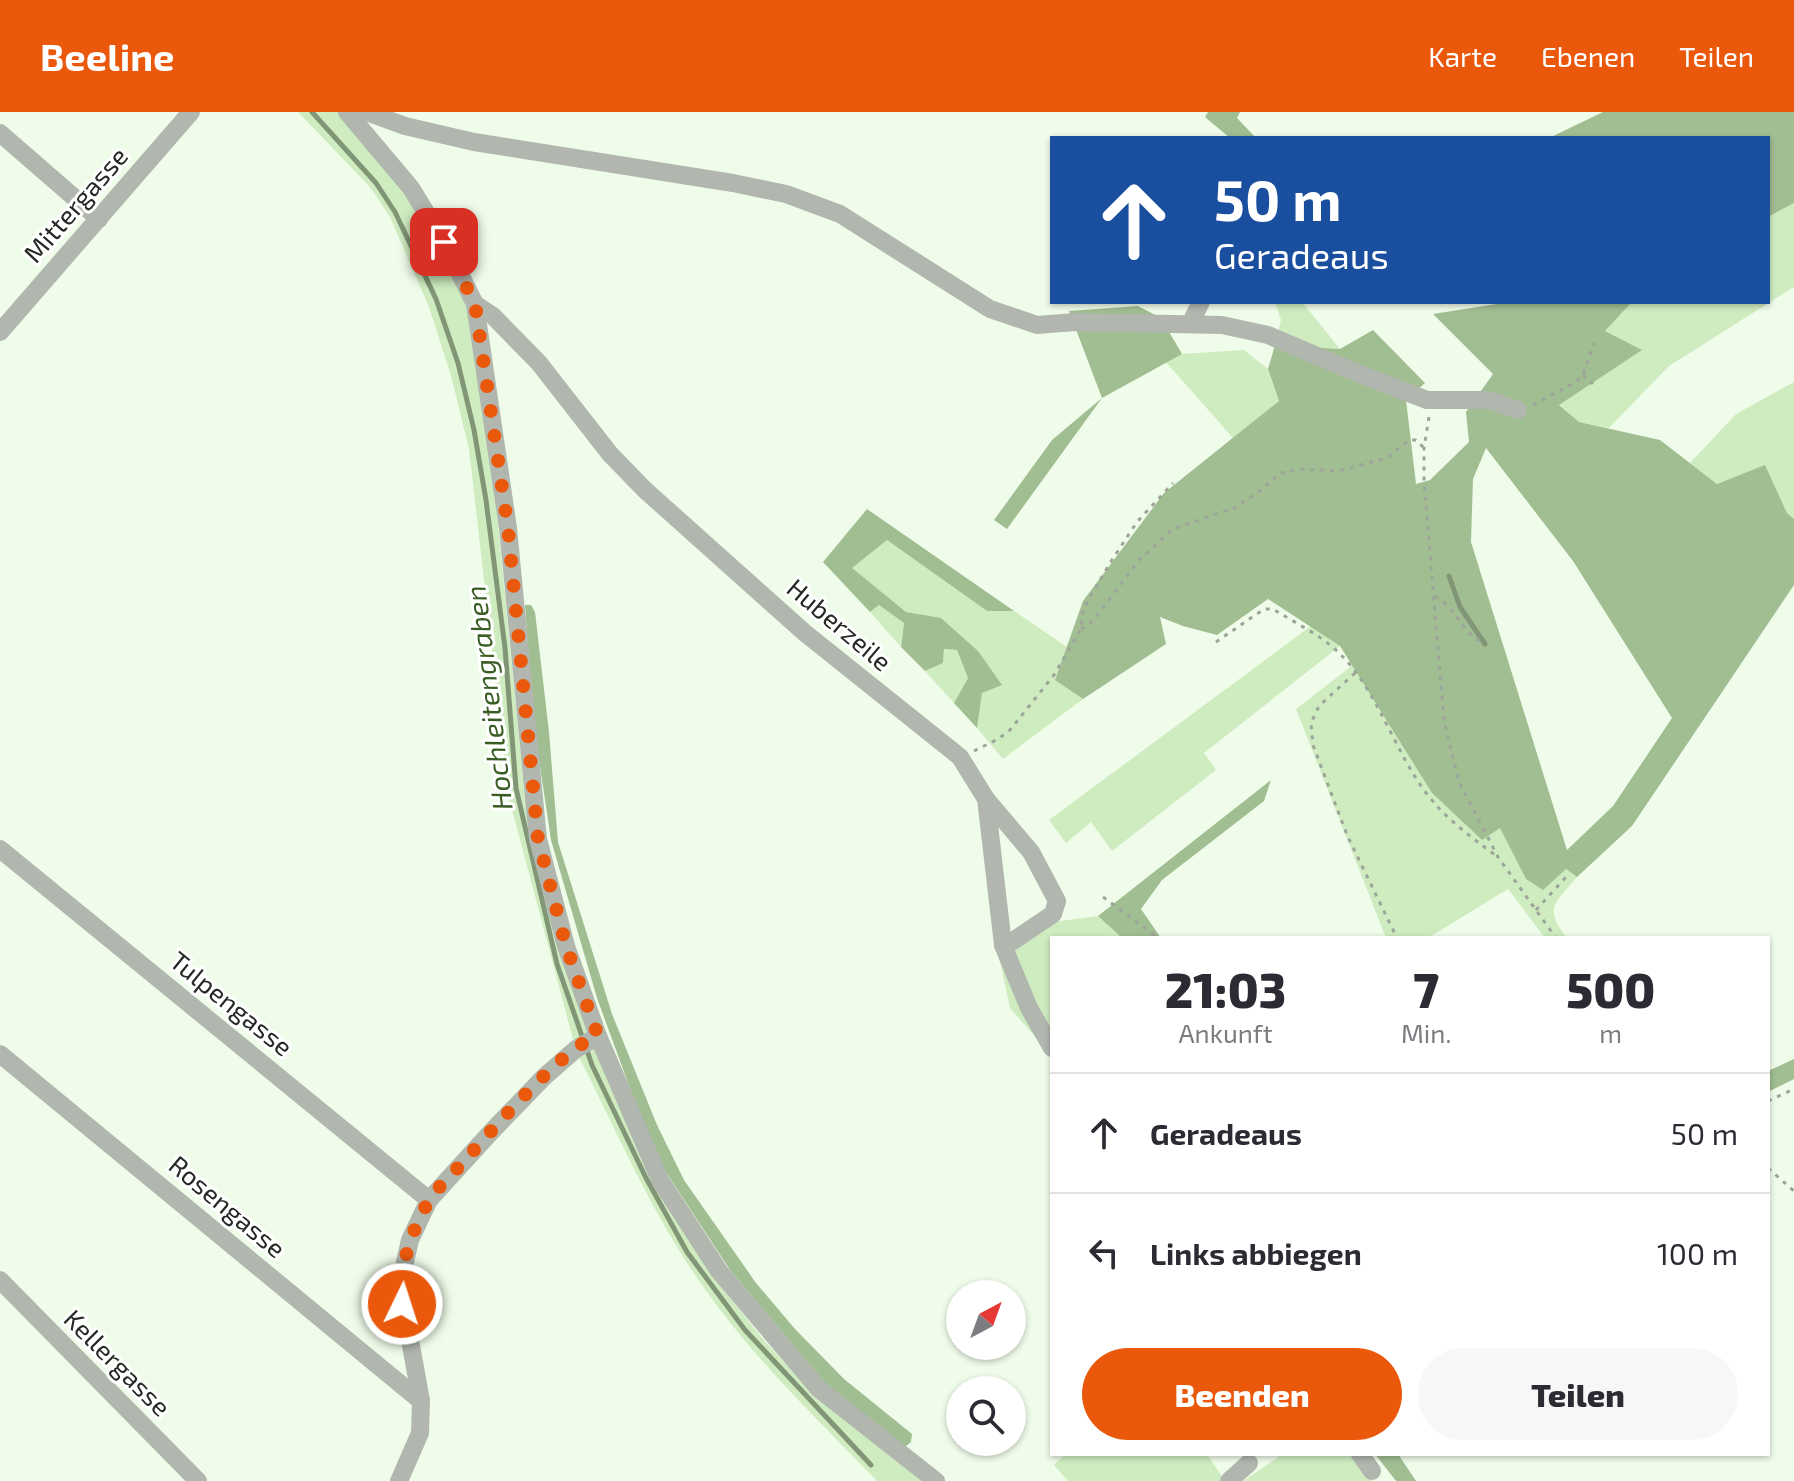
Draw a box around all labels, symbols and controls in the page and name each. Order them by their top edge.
text: Beeline [40,33,174,79]
text: Karte [1428,39,1497,73]
text: Ebenen [1541,39,1635,73]
text: Teilen [1679,39,1754,73]
street label: Mittergasse [16,140,133,268]
text: 50 m [1214,165,1342,232]
icon: ahead [1082,168,1186,272]
pin [410,208,478,276]
icon: arrive [422,220,466,264]
text: Geradeaus [1214,233,1389,276]
street label: Huberzeile [781,571,898,676]
water label: Hochleitengraben [457,584,519,813]
street label: Tulpengasse [164,944,299,1062]
text: 21:03 [1165,960,1286,1018]
text: 7 [1413,960,1439,1018]
text: 500 [1566,960,1655,1018]
text: Ankunft [1178,1017,1273,1048]
text: Min. [1401,1017,1451,1048]
text: m [1599,1017,1622,1048]
icon: ahead [1082,1111,1126,1155]
text: Geradeaus [1150,1115,1302,1151]
text: 50 m [1671,1115,1738,1151]
street label: Rosengasse [164,1148,292,1263]
icon: left [1082,1231,1126,1275]
text: Links abbiegen [1150,1235,1362,1271]
text: 100 m [1657,1235,1738,1271]
position arrow [360,1262,444,1346]
north arrow [946,1280,1026,1360]
map controls [946,1280,1026,1456]
street label: Kellergasse [58,1302,178,1422]
button: Beenden [1082,1348,1402,1440]
button: Teilen [1418,1348,1738,1440]
button: search [946,1376,1026,1456]

